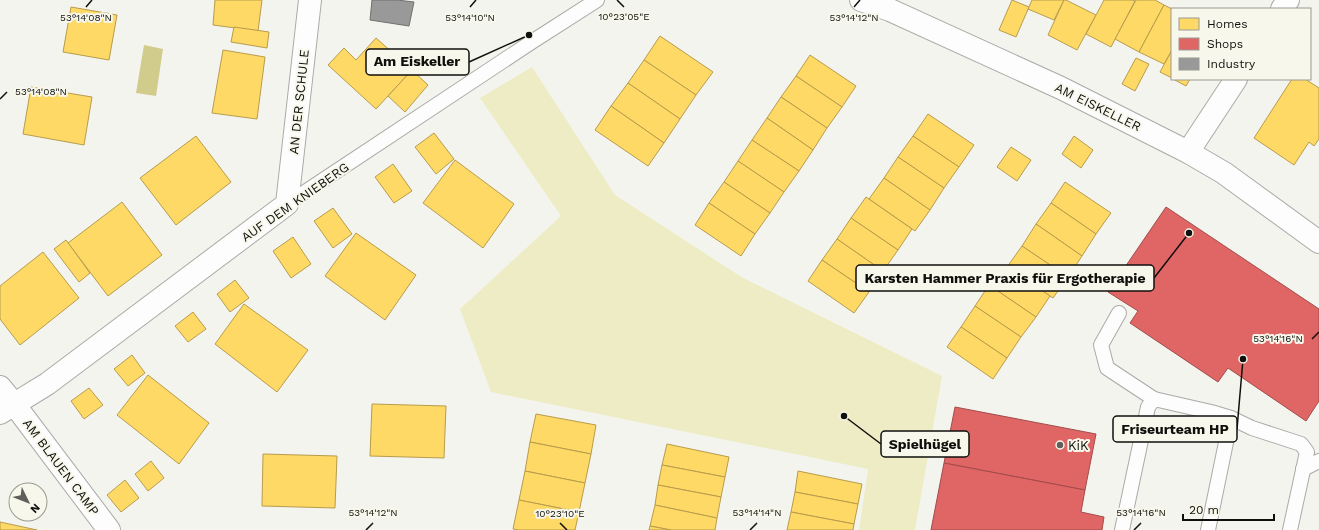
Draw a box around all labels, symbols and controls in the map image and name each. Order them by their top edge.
legend [1171,8,1311,80]
text: 10°23'05"E [598,11,650,22]
text: 53°14'08"N [60,12,112,23]
text: 53°14'10"N [445,12,495,23]
text: 53°14'12"N [829,12,879,23]
text: Homes [1207,17,1248,31]
text: Shops [1207,37,1243,51]
street label: AN DER SCHULE [286,49,312,155]
callout: Am Eiskeller [366,49,469,75]
text: Am Eiskeller [374,53,460,69]
text: Industry [1207,57,1256,71]
street label: AM EISKELLER [1053,80,1144,134]
text: 53°14'08"N [15,86,67,97]
street label: AUF DEM KNIEBERG [238,159,352,245]
callout: Karsten Hammer Praxis für Ergotherapie [856,265,1154,291]
text: Karsten Hammer Praxis für Ergotherapie [864,270,1146,286]
text: 53°14'16"N [1253,333,1303,344]
street label: AM BLAUEN CAMP [20,416,102,518]
callout: Friseurteam HP [1113,416,1237,442]
text: Friseurteam HP [1121,421,1229,437]
callout: Spielhügel [881,431,969,457]
text: Spielhügel [889,436,962,452]
place label: KiK [1068,438,1089,453]
marker: KiK [1055,440,1065,450]
north arrow [8,482,48,522]
scale bar [1183,496,1274,522]
text: 20 m [1189,503,1219,517]
text: 53°14'12"N [348,507,398,518]
text: 53°14'14"N [733,507,781,518]
text: 53°14'16"N [1116,507,1166,518]
text: 10°23'10"E [535,508,585,519]

